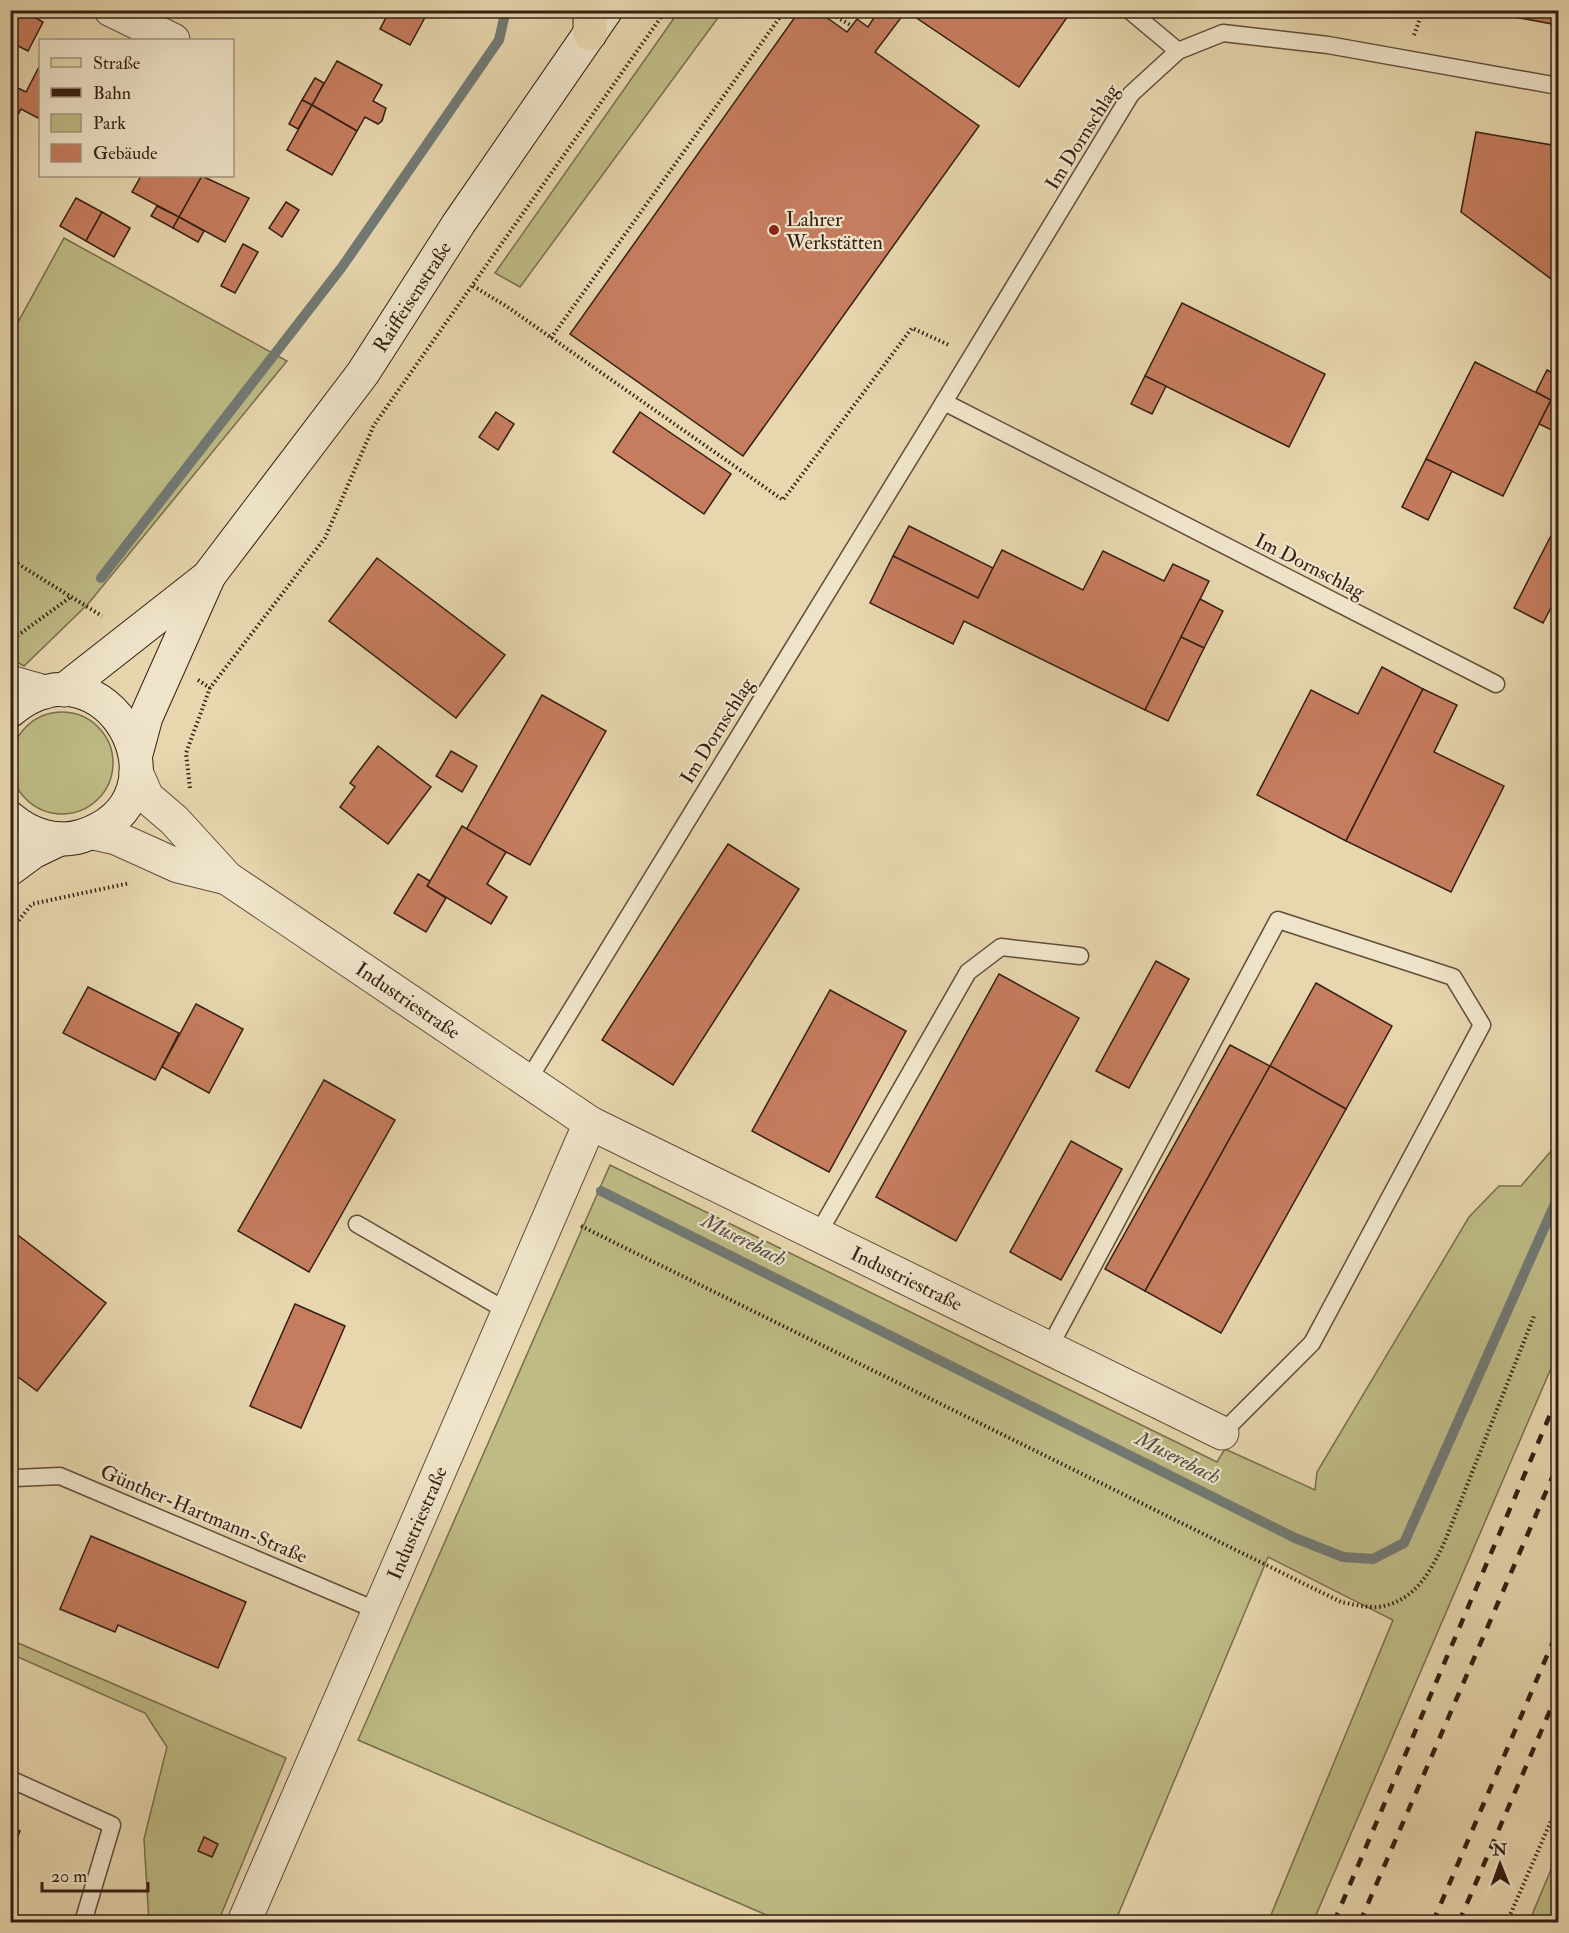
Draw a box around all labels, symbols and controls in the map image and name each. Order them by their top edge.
legend [39,39,234,177]
text: Straße [93,52,141,75]
street label: Im Dornschlag [1040,78,1125,195]
text: Bahn [93,82,131,105]
text: Park [93,112,126,135]
text: Gebäude [93,142,158,165]
place label: Lahrer Werkstätten [785,207,883,255]
marker: Lahrer Werkstätten [767,223,781,237]
street label: Raiffeisenstraße [367,236,457,357]
street label: Im Dornschlag [1251,528,1370,605]
street label: Im Dornschlag [675,672,760,789]
street label: Industriestraße [351,956,465,1045]
water label: Muserebach [695,1206,791,1273]
street label: Industriestraße [847,1240,967,1316]
water label: Muserebach [1129,1424,1225,1491]
street label: Günther-Hartmann-Straße [97,1459,311,1569]
street label: Industriestraße [381,1462,452,1583]
north arrow [1470,1834,1530,1894]
text: N [1491,1840,1508,1860]
scale bar [42,1855,148,1893]
text: 20 m [51,1865,87,1888]

